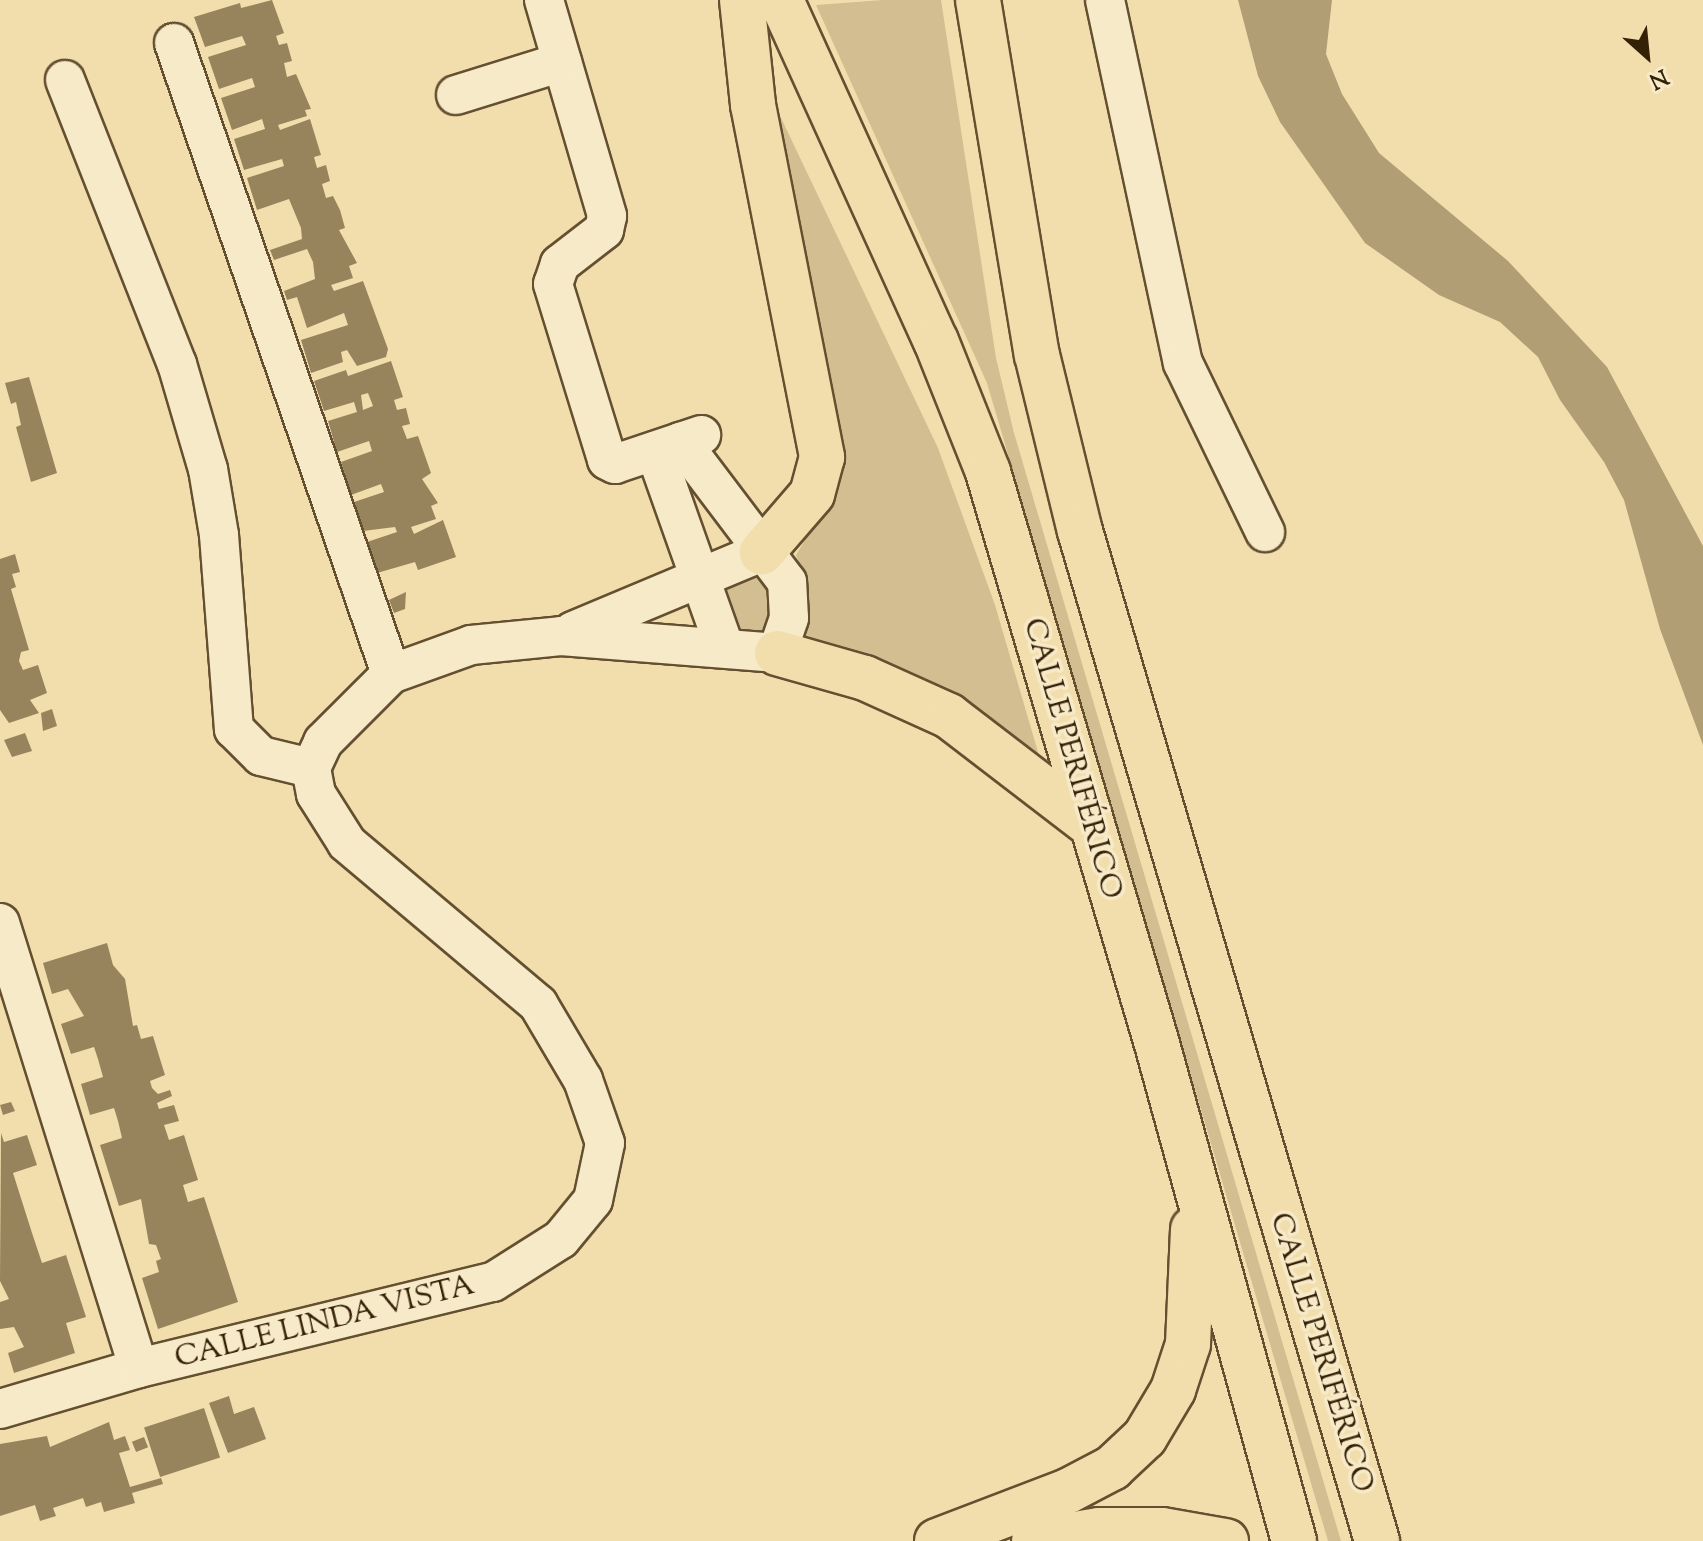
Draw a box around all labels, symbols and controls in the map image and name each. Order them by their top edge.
north arrow [1607,16,1687,96]
text: N [1643,59,1673,96]
street label: CALLE PERIFÉRICO [1014,615,1128,903]
street label: CALLE PERIFÉRICO [1260,1209,1380,1497]
street label: CALLE LINDA VISTA [171,1268,479,1378]

